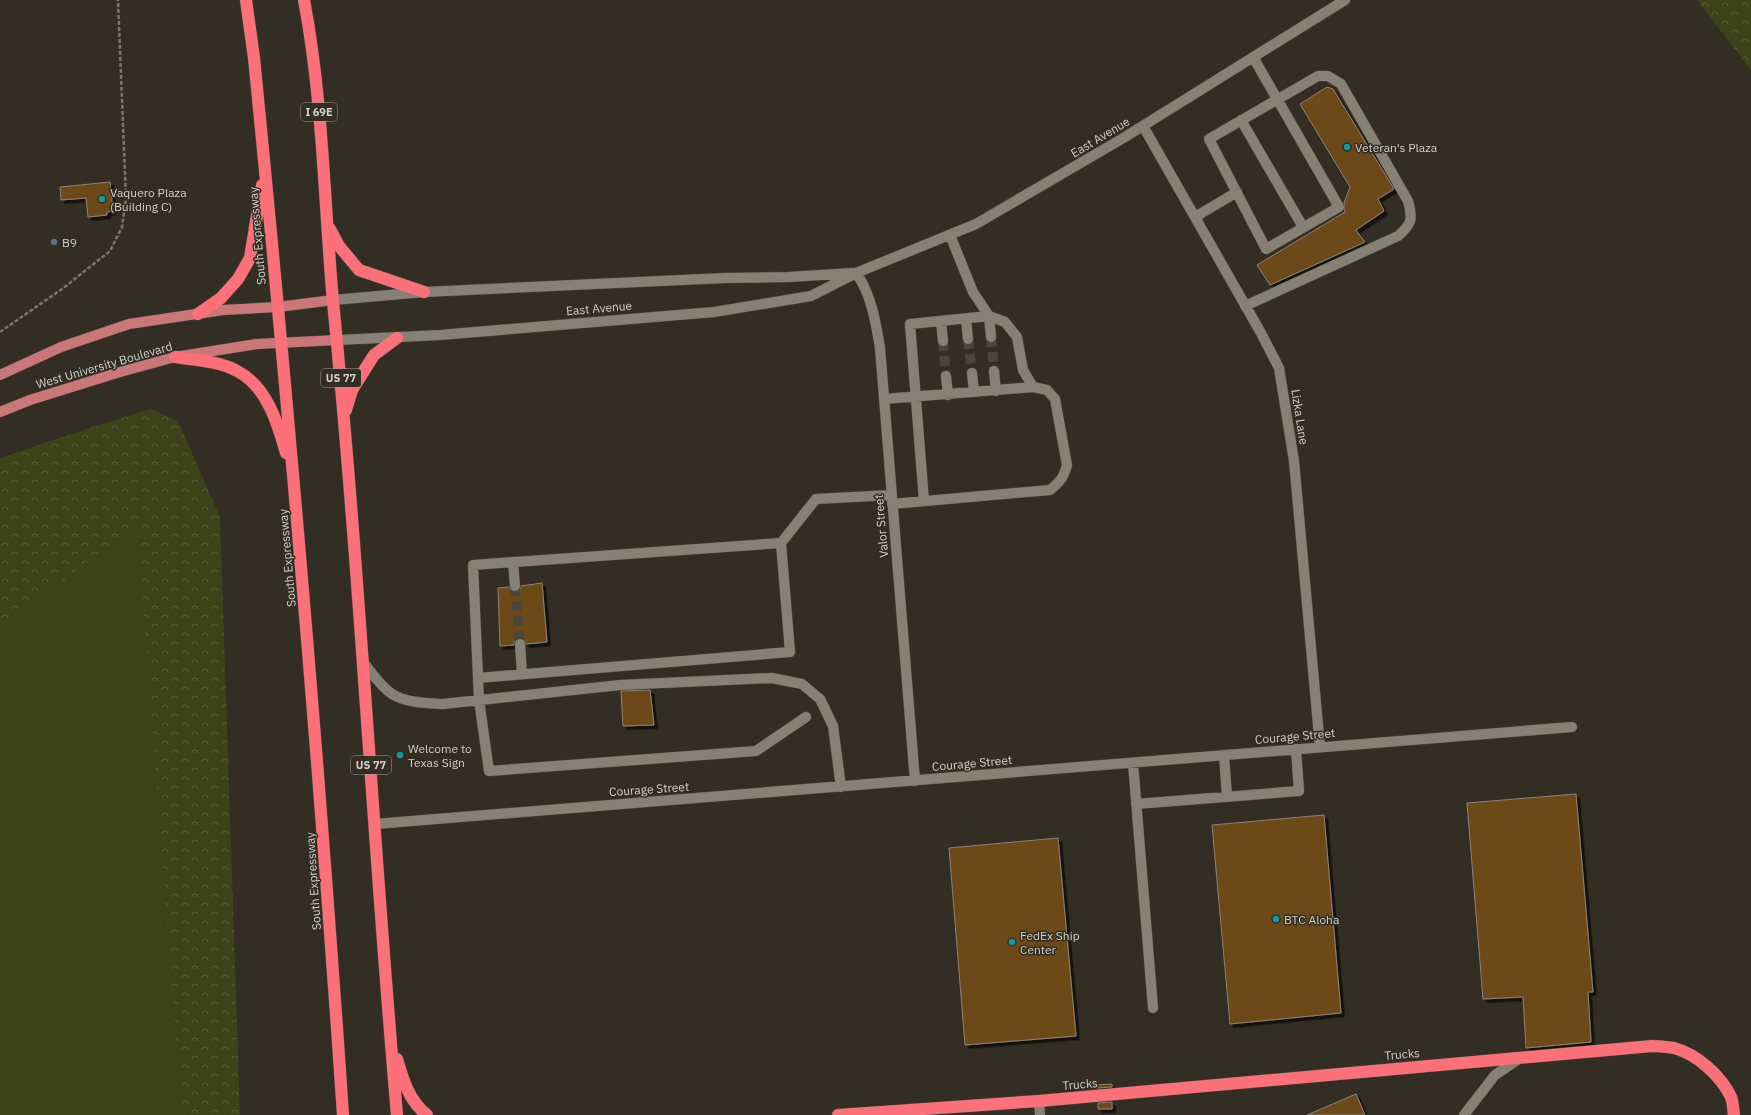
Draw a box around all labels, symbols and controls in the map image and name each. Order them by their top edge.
road number: I 69E [301,103,337,121]
street label: East Avenue [1068,113,1133,160]
place label: Veteran's Plaza [1355,140,1438,155]
marker: Veteran's Plaza [1342,142,1352,152]
place label: Vaquero Plaza (Building C) [110,185,187,214]
street label: South Expressway [245,186,269,286]
marker: Vaquero Plaza (Building C) [97,194,107,204]
place label: B9 [62,235,77,250]
marker: B9 [49,237,59,247]
street label: East Avenue [565,298,633,318]
street label: West University Boulevard [34,338,174,392]
road number: US 77 [321,369,361,387]
street label: Lizka Lane [1288,388,1312,446]
street label: Valor Street [871,494,891,558]
street label: South Expressway [275,508,299,608]
street label: Courage Street [1254,725,1336,747]
place label: Welcome to Texas Sign [408,741,472,770]
marker: Welcome to Texas Sign [395,750,405,760]
street label: Courage Street [931,752,1013,774]
road number: US 77 [351,756,391,774]
street label: Courage Street [608,779,690,799]
street label: South Expressway [302,831,324,931]
place label: BTC Aloha [1284,912,1340,927]
marker: BTC Aloha [1271,914,1281,924]
place label: FedEx Ship Center [1020,928,1080,957]
marker: FedEx Ship Center [1007,937,1017,947]
street label: Trucks [1384,1045,1421,1063]
street label: Trucks [1062,1075,1099,1093]

